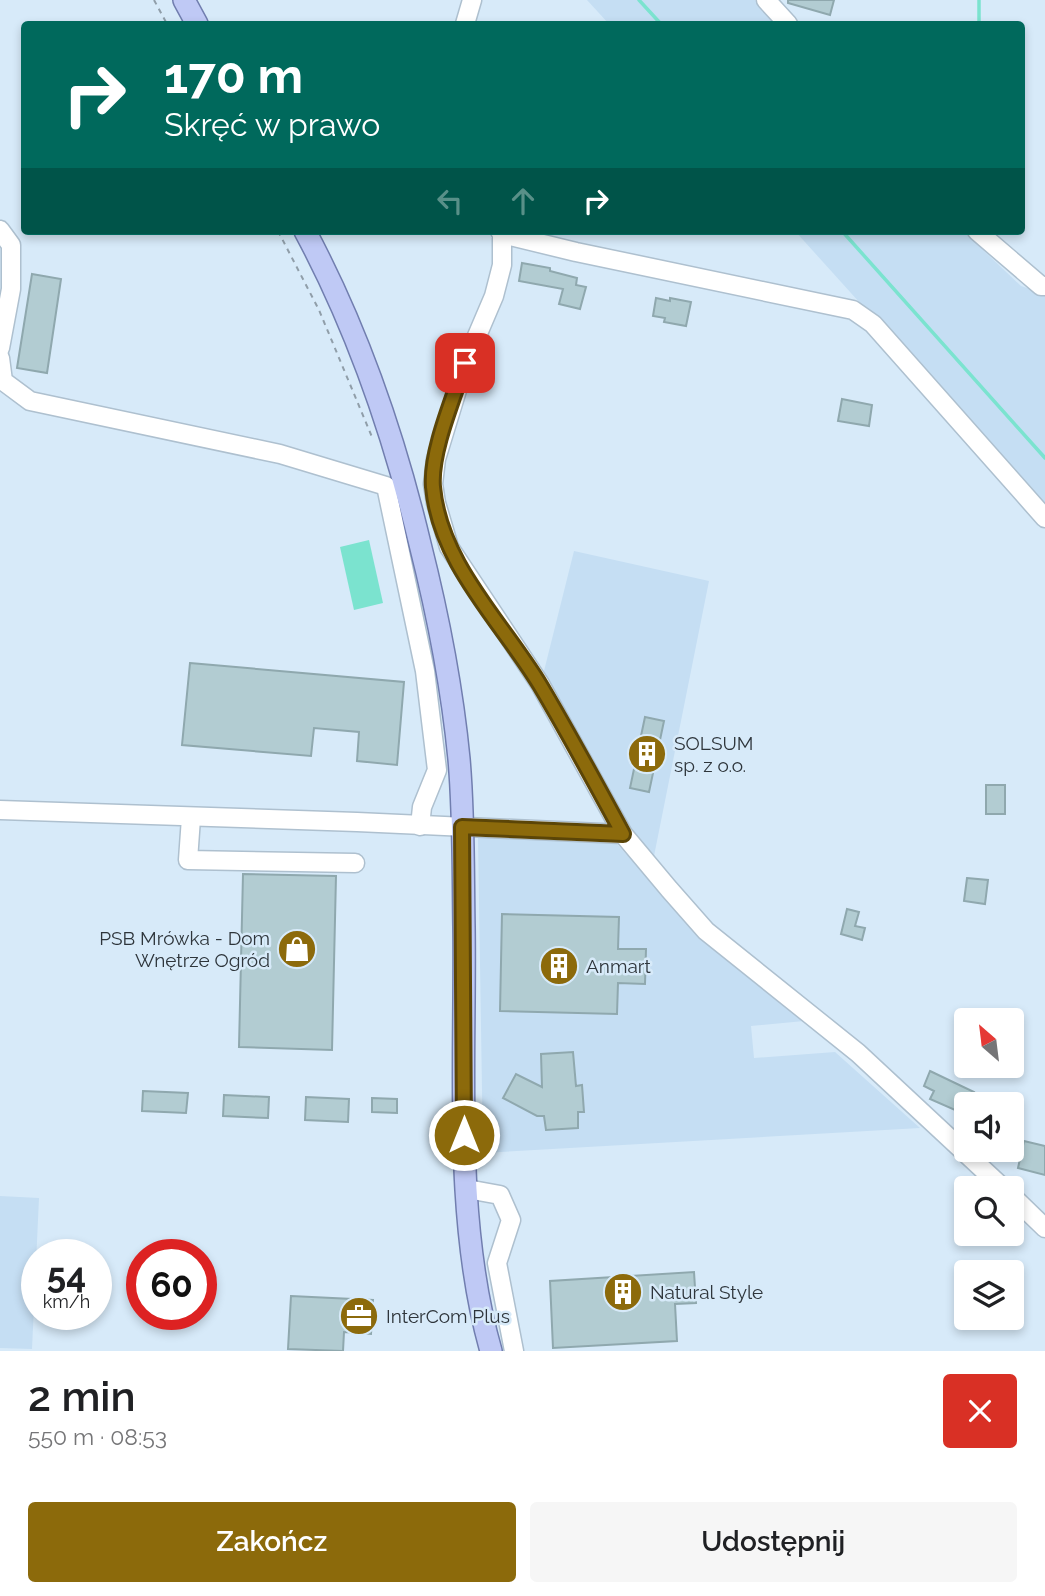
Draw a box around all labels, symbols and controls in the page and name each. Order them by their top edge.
text: 170 m [164,47,303,104]
icon: right [49,49,140,140]
text: Skręć w prawo [164,106,380,143]
icon: left [431,182,469,220]
icon: ahead [504,182,542,220]
icon: right [577,182,615,220]
pin [435,333,495,393]
icon: arrive [446,344,484,382]
place label: SOLSUM sp. z o.o. [674,732,753,776]
building icon: SOLSUM sp. z o.o. [626,733,668,775]
place label: PSB Mrówka - Dom Wnętrze Ogród [99,927,270,971]
shop icon: PSB Mrówka - Dom Wnętrze Ogród [276,928,318,970]
building icon: Anmart [538,945,580,987]
place label: Anmart [586,955,651,977]
north arrow [954,1008,1024,1078]
map controls [954,1008,1024,1330]
button: sound [954,1092,1024,1162]
position arrow [427,1098,501,1172]
button: search [954,1176,1024,1246]
speed limit sign: 60 [126,1239,217,1330]
text: 54 [47,1255,86,1296]
button: layers [954,1260,1024,1330]
building icon: Natural Style [602,1271,644,1313]
place label: Natural Style [650,1281,763,1303]
text: km/h [43,1291,90,1312]
office icon: InterCom Plus [338,1295,380,1337]
place label: InterCom Plus [386,1305,510,1327]
text: 2 min [28,1372,136,1421]
button: close [943,1374,1017,1448]
text: 550 m · 08:53 [28,1423,167,1450]
button: Zakończ [28,1502,516,1582]
button: Udostępnij [530,1502,1017,1582]

